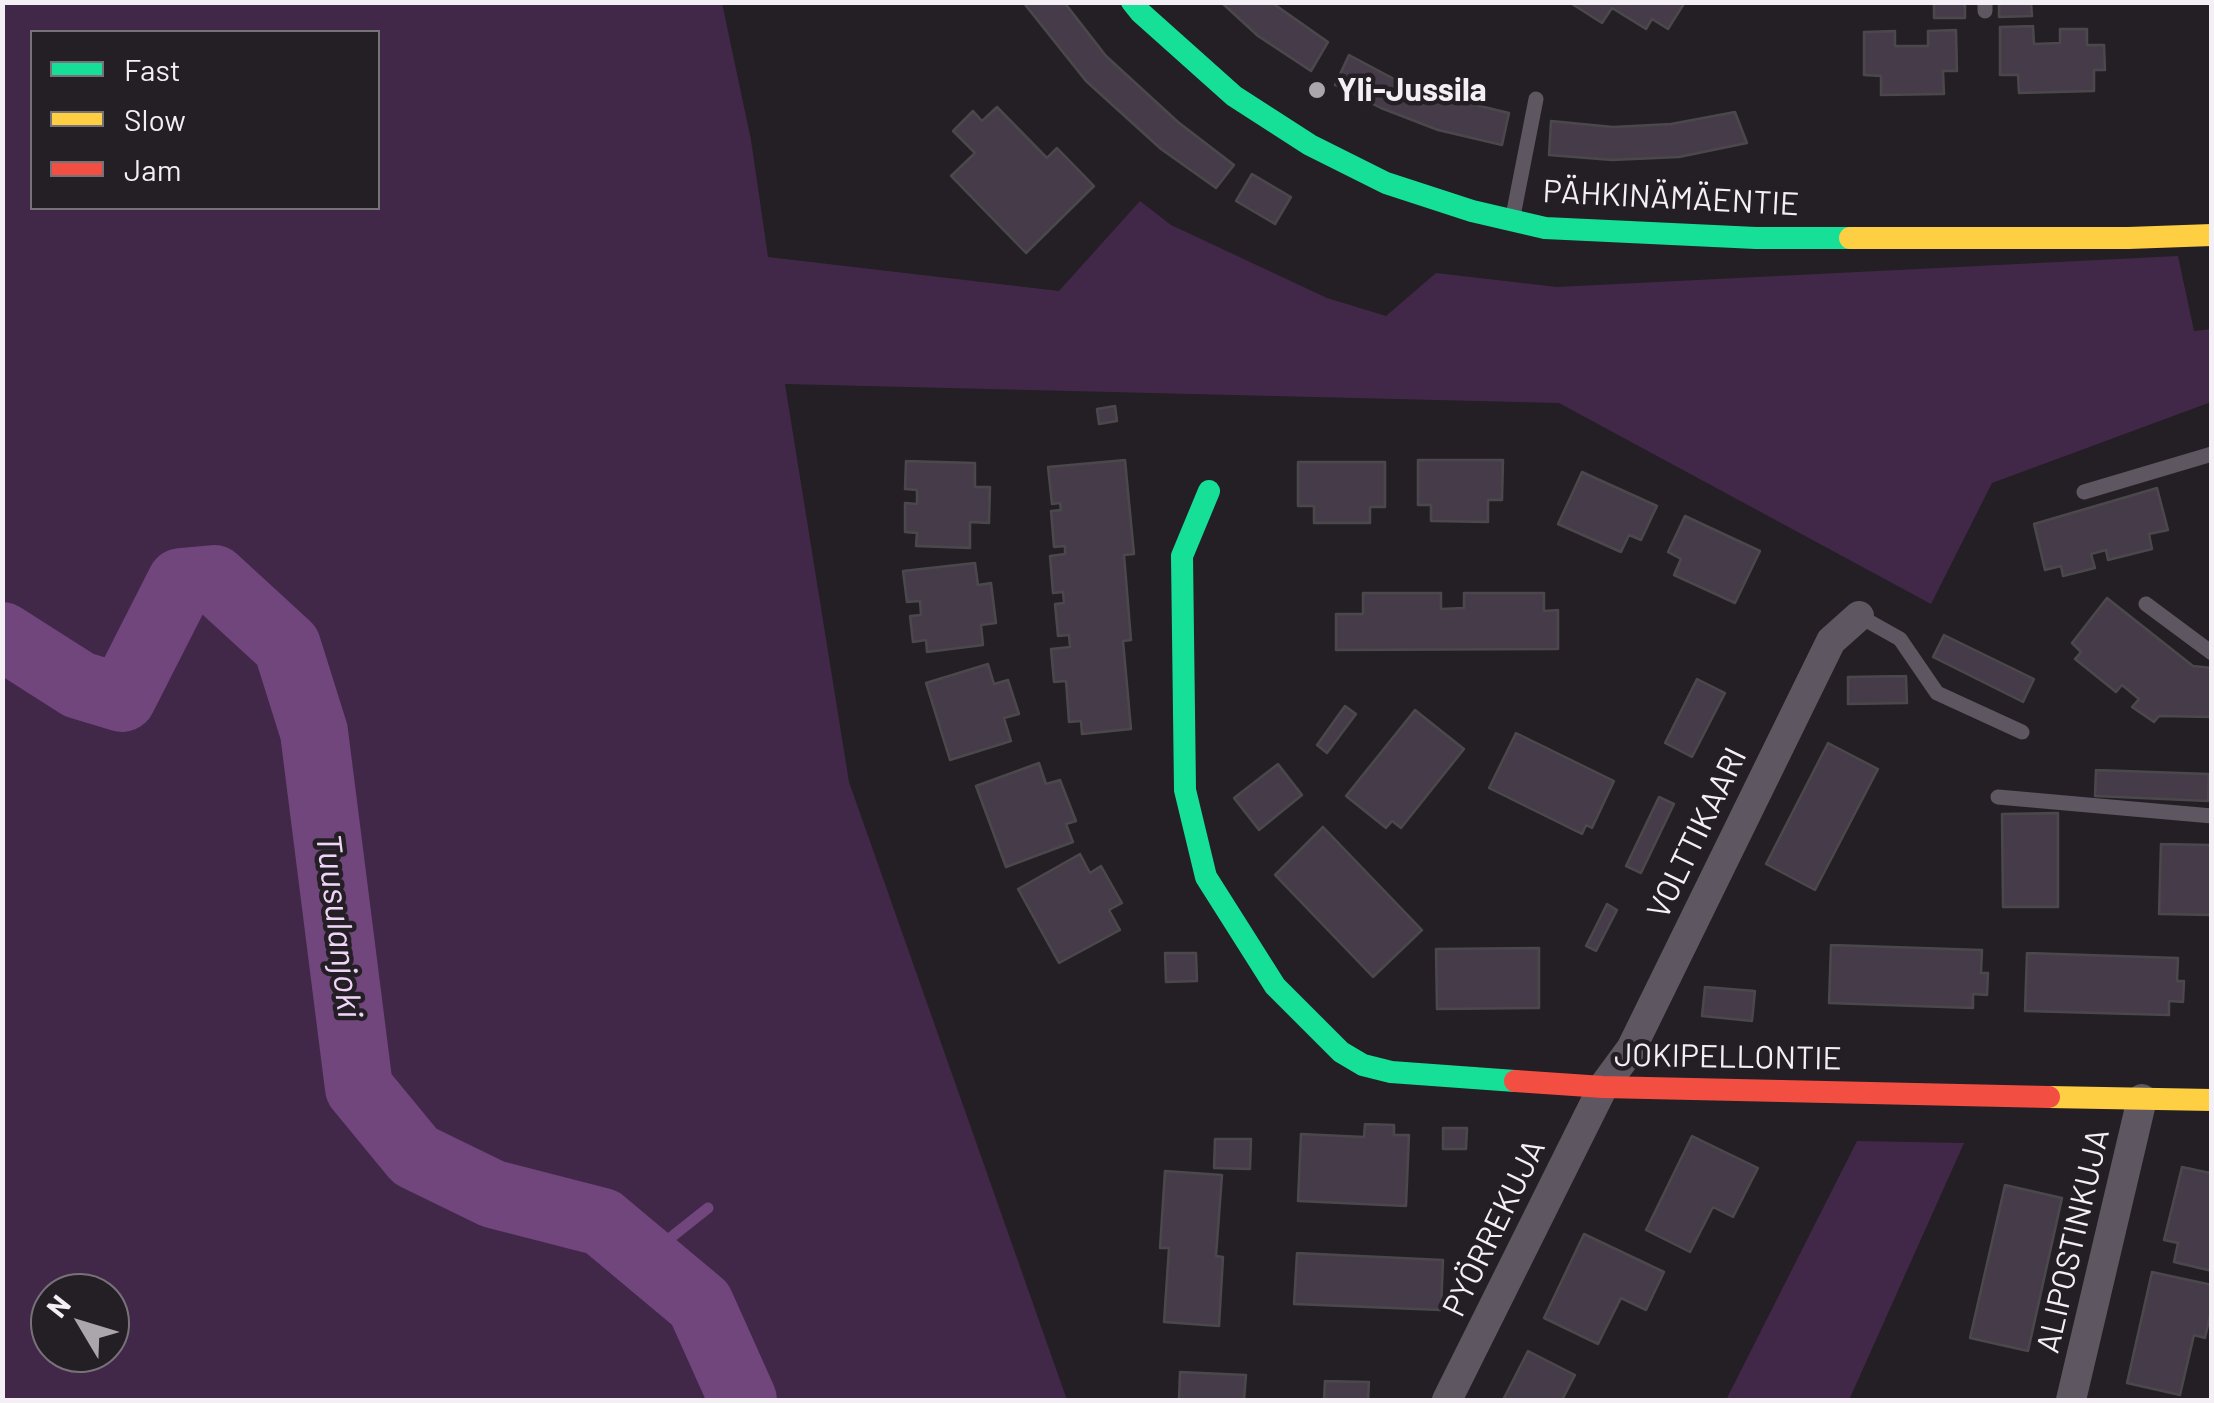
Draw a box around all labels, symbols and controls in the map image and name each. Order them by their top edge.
legend [30,30,380,210]
text: Fast [124,51,181,87]
place label: Yli-Jussila [1337,71,1487,109]
marker: Yli-Jussila [1306,79,1328,101]
text: Slow [124,101,186,137]
text: Jam [124,151,181,187]
street label: PÄHKINÄMÄENTIE [1542,172,1800,224]
street label: VOLTTIKAARI [1639,741,1755,925]
water label: Tuusulanjoki [307,831,371,1021]
street label: JOKIPELLONTIE [1614,1036,1842,1078]
street label: ALIPOSTINKUJA [2029,1125,2117,1357]
street label: PYÖRREKUJA [1435,1133,1553,1323]
north arrow [30,1273,130,1373]
text: N [39,1288,77,1324]

